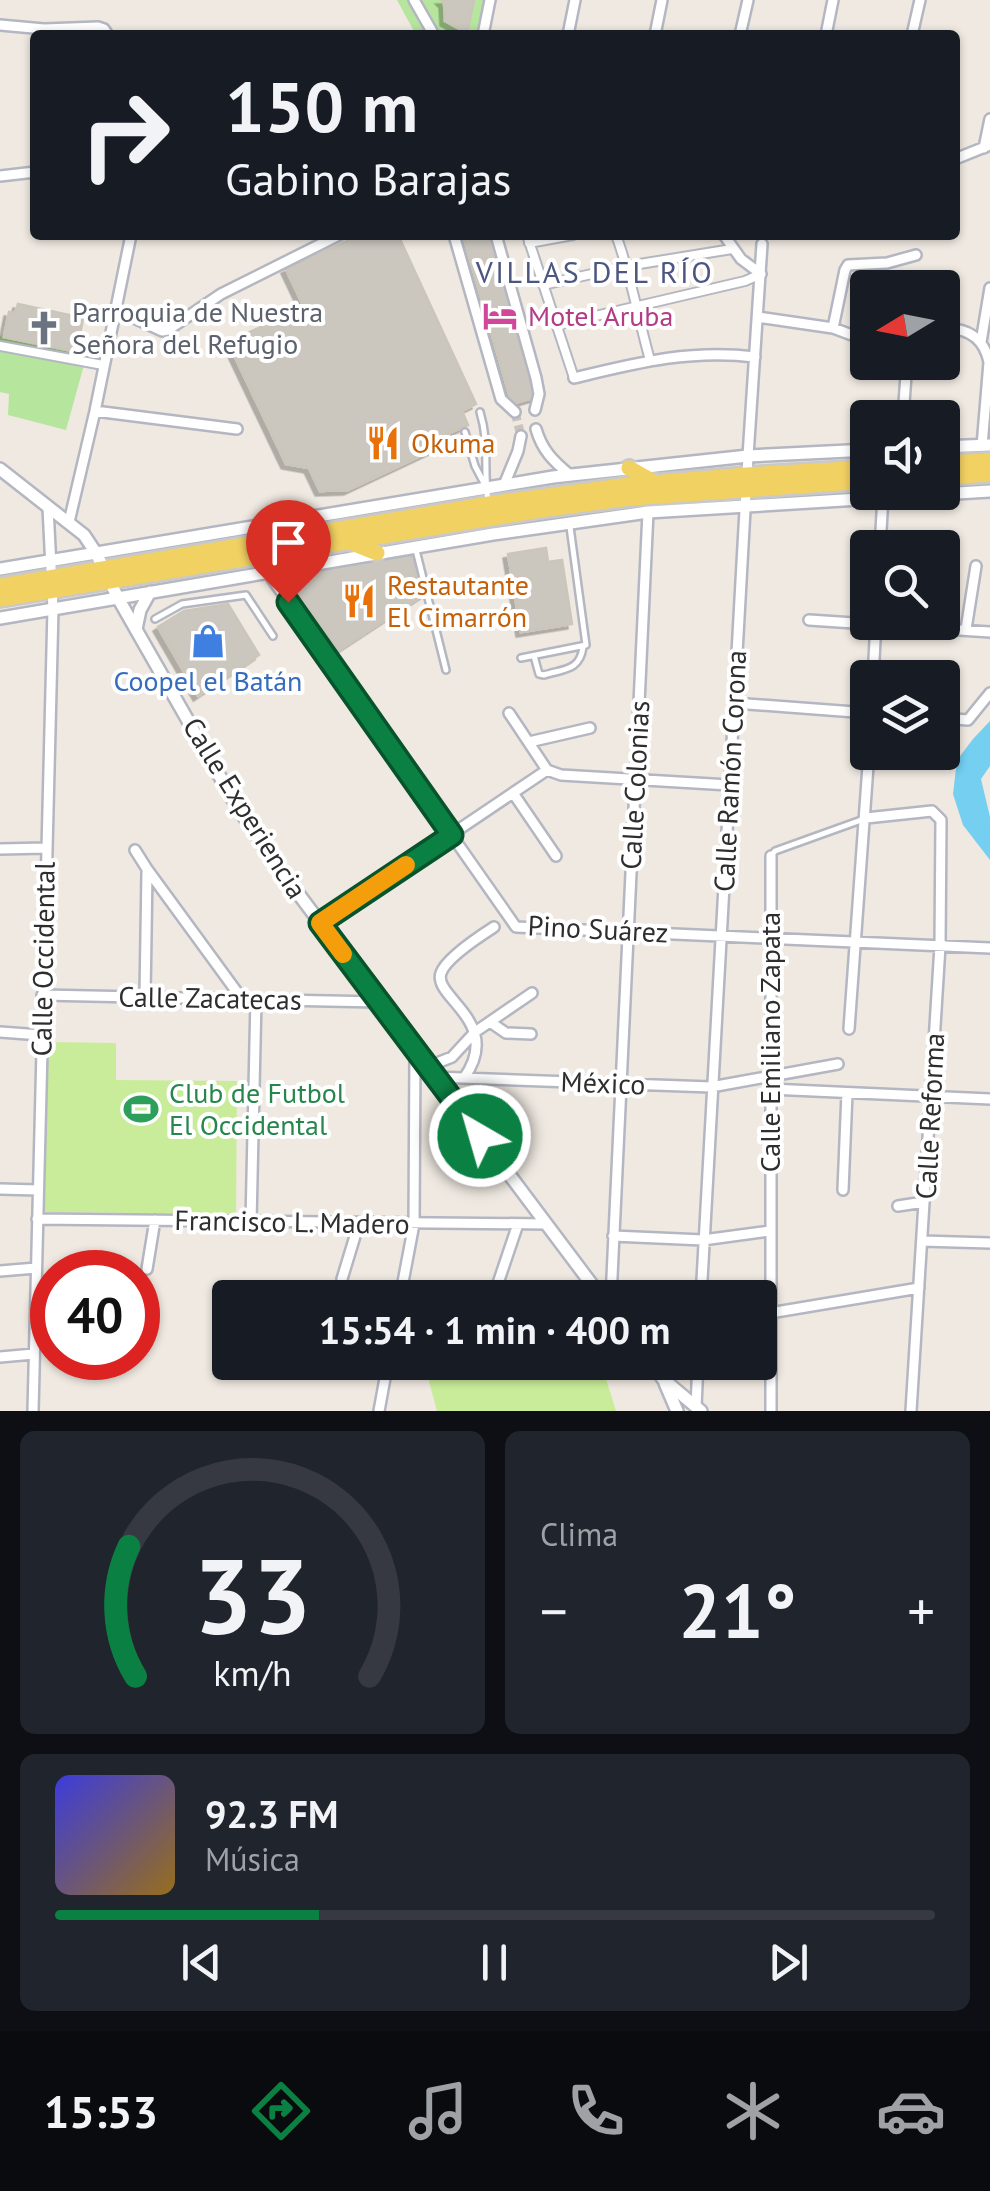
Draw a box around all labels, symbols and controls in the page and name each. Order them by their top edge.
text: 150 m [225,61,418,151]
icon: right [60,70,190,200]
text: Gabino Barajas [225,149,511,207]
district label: VILLAS DEL RÍO [475,252,714,291]
north arrow [850,270,960,380]
map controls [850,270,960,770]
place label: Parroquia de Nuestra Señora del Refugio [72,293,323,362]
hotel icon: Motel Aruba [481,297,519,335]
place label: Motel Aruba [528,297,673,334]
church icon: Parroquia de Nuestra Señora del Refugio [25,309,63,347]
button: sound [850,400,960,510]
restaurant icon: Okuma [364,424,402,462]
place label: Okuma [411,424,495,461]
pin [246,500,331,603]
icon: arrive [261,515,316,570]
button: search [850,530,960,640]
place label: Restautante El Cimarrón [387,566,529,635]
restaurant icon: Restautante El Cimarrón [340,582,378,620]
shop icon: Coopel el Batán [189,622,227,660]
street label: Calle Ramón Corona [705,649,754,893]
button: layers [850,660,960,770]
place label: Coopel el Batán [114,662,302,699]
street label: Calle Colonias [612,700,657,870]
street label: Calle Experiencia [175,710,316,905]
street label: Calle Occidental [22,861,63,1057]
street label: Pino Suárez [527,906,669,951]
street label: Calle Emiliano Zapata [751,912,788,1172]
street label: Calle Zacatecas [118,977,302,1018]
street label: Calle Reforma [907,1032,952,1200]
street label: México [560,1063,646,1102]
place label: Club de Futbol El Occidental [169,1074,345,1143]
position arrow [428,1084,532,1188]
sports icon: Club de Futbol El Occidental [122,1090,160,1128]
street label: Francisco L. Madero [174,1201,410,1242]
speed limit sign: 40 [30,1250,160,1380]
text: 15:54 · 1 min · 400 m [319,1305,670,1354]
text: Clima [540,1513,618,1555]
text: 33 [194,1528,311,1663]
text: 21° [679,1562,796,1659]
text: − [540,1575,568,1646]
text: + [907,1575,935,1646]
text: km/h [213,1650,292,1696]
text: 92.3 FM [205,1789,338,1838]
text: Música [205,1838,300,1880]
icon: previous [174,1935,229,1990]
icon: pause [467,1935,522,1990]
icon: next [761,1935,816,1990]
icon: directions [246,2076,316,2146]
icon: music [403,2076,473,2146]
icon: phone [561,2076,631,2146]
icon: climate [718,2076,788,2146]
icon: car [876,2076,946,2146]
text: 15:53 [44,2082,158,2140]

